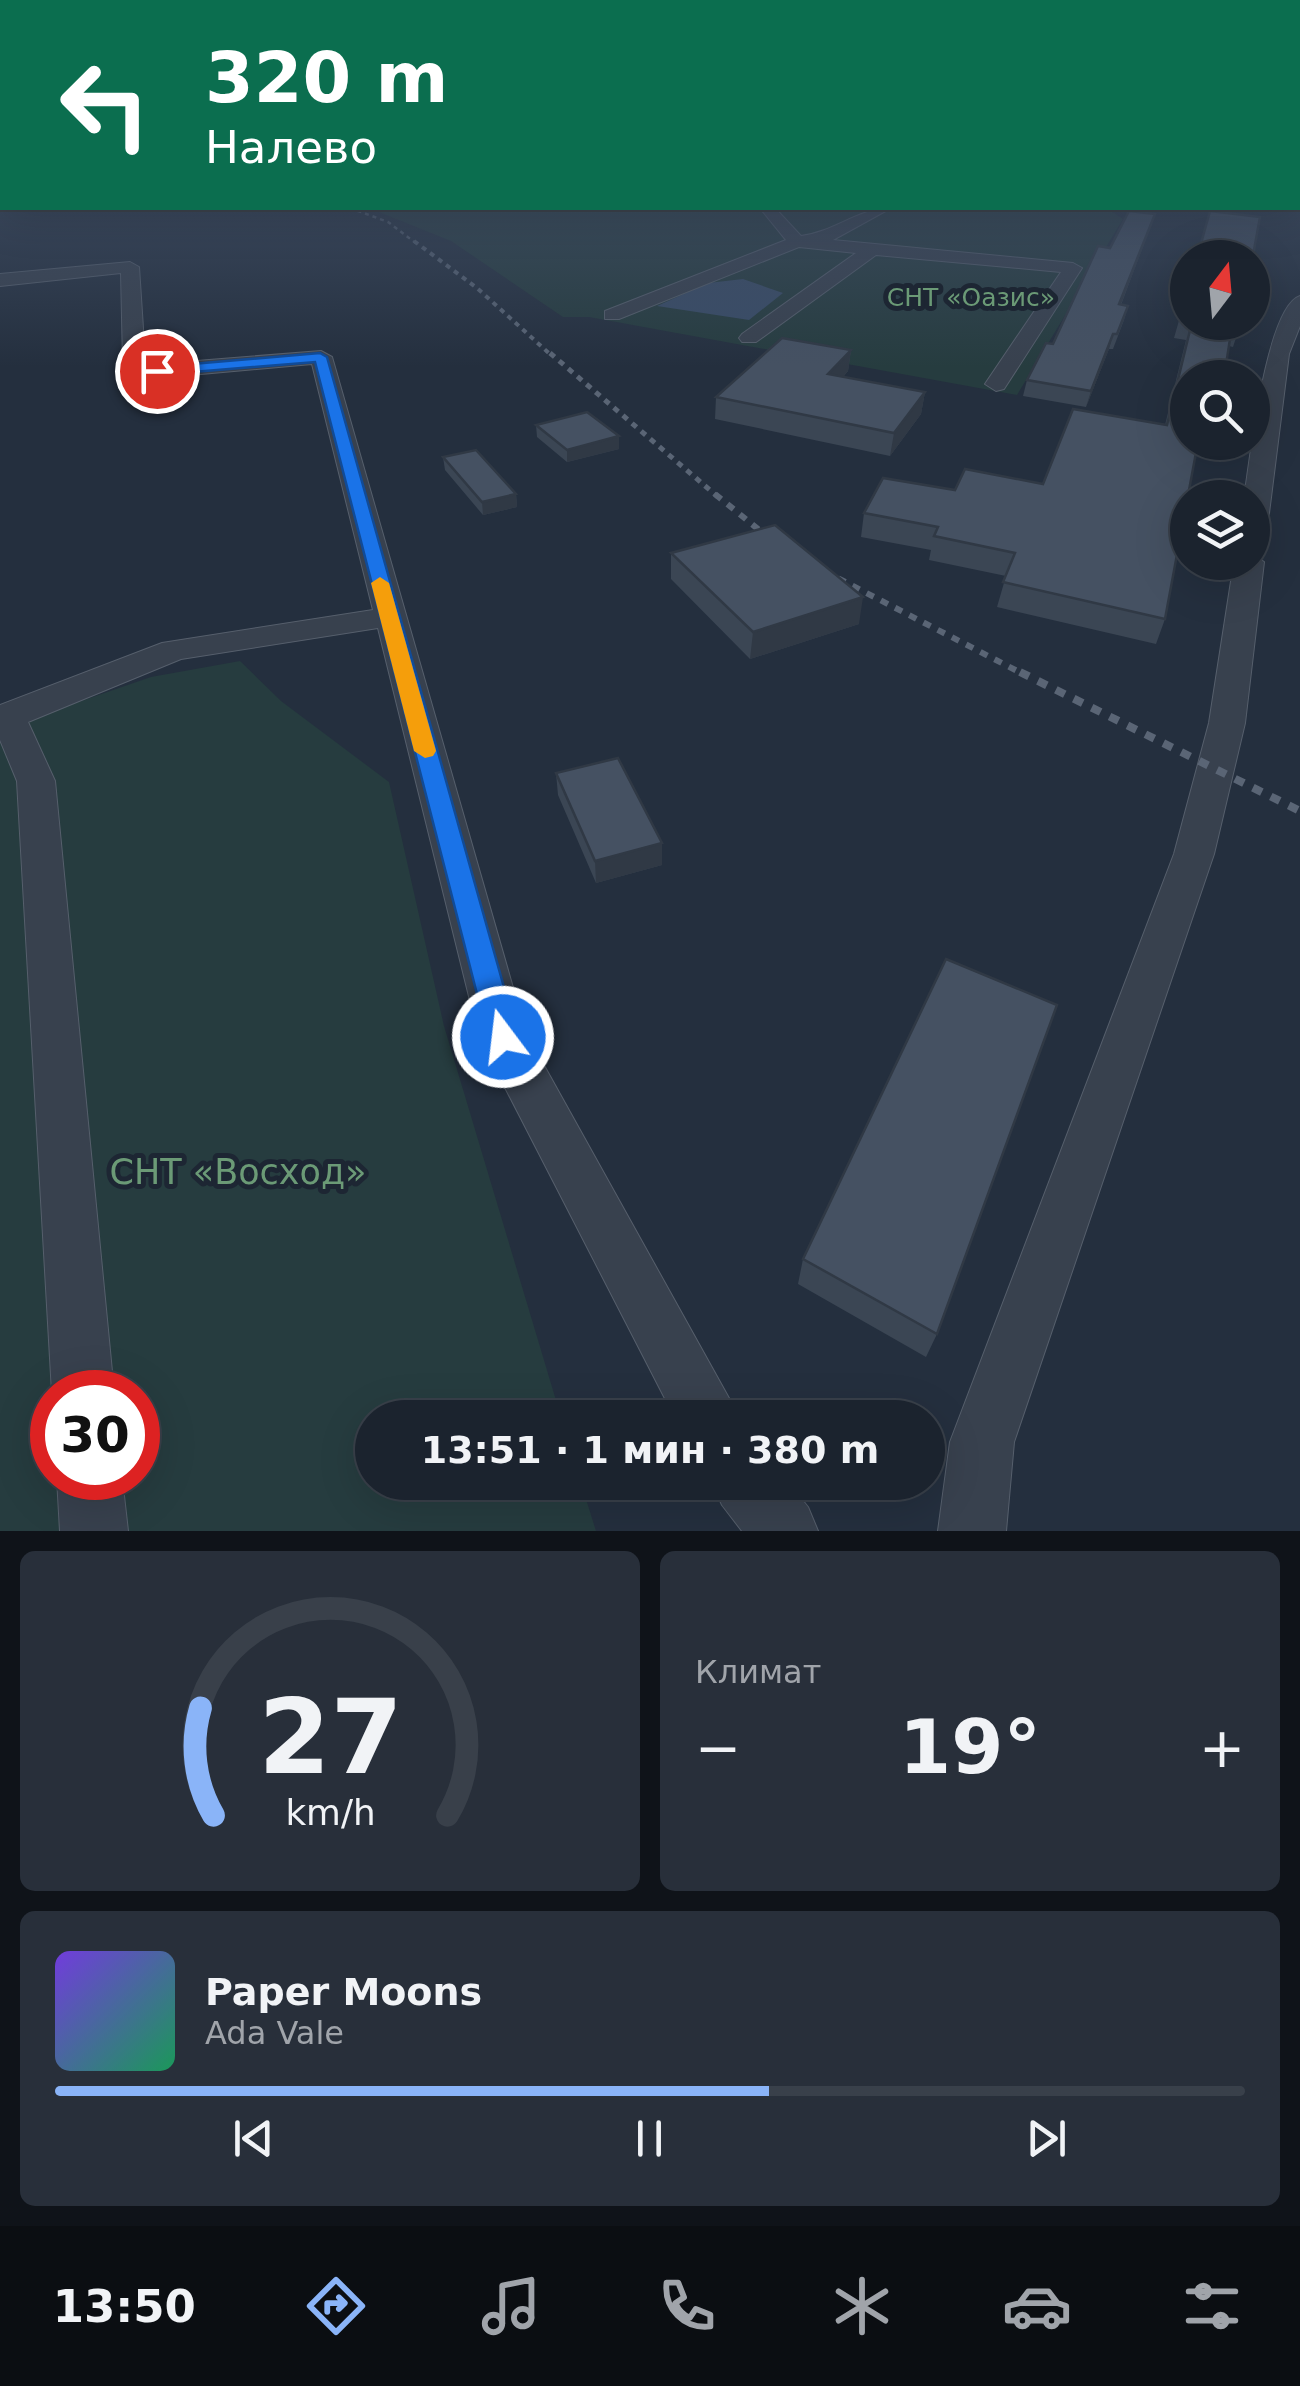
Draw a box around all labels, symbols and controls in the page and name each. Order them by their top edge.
text: 320 m [205,37,448,119]
icon: left [40,40,170,170]
text: Налево [205,121,377,174]
north arrow [1170,240,1270,340]
map controls [1170,240,1270,580]
park label: СНТ «Оазис» [887,283,1055,312]
pin [115,329,200,414]
icon: arrive [130,344,185,399]
button: search [1170,360,1270,460]
button: layers [1170,480,1270,580]
position arrow [451,985,555,1089]
park label: СНТ «Восход» [109,1152,367,1192]
speed limit sign: 30 [30,1370,160,1500]
text: 13:51 · 1 мин · 380 m [421,1428,879,1472]
text: Климат [695,1653,821,1691]
text: 27 [258,1676,402,1798]
text: 19° [899,1703,1041,1791]
text: − [695,1716,741,1780]
text: + [1199,1716,1245,1780]
text: km/h [285,1792,375,1833]
text: Paper Moons [205,1970,482,2014]
text: Ada Vale [205,2014,344,2052]
icon: previous [226,2111,281,2166]
icon: pause [622,2111,677,2166]
icon: next [1019,2111,1074,2166]
icon: directions [301,2271,371,2341]
icon: music [476,2271,546,2341]
icon: phone [652,2271,722,2341]
icon: climate [827,2271,897,2341]
icon: car [1002,2271,1072,2341]
icon: filters [1177,2271,1247,2341]
text: 13:50 [53,2280,196,2333]

